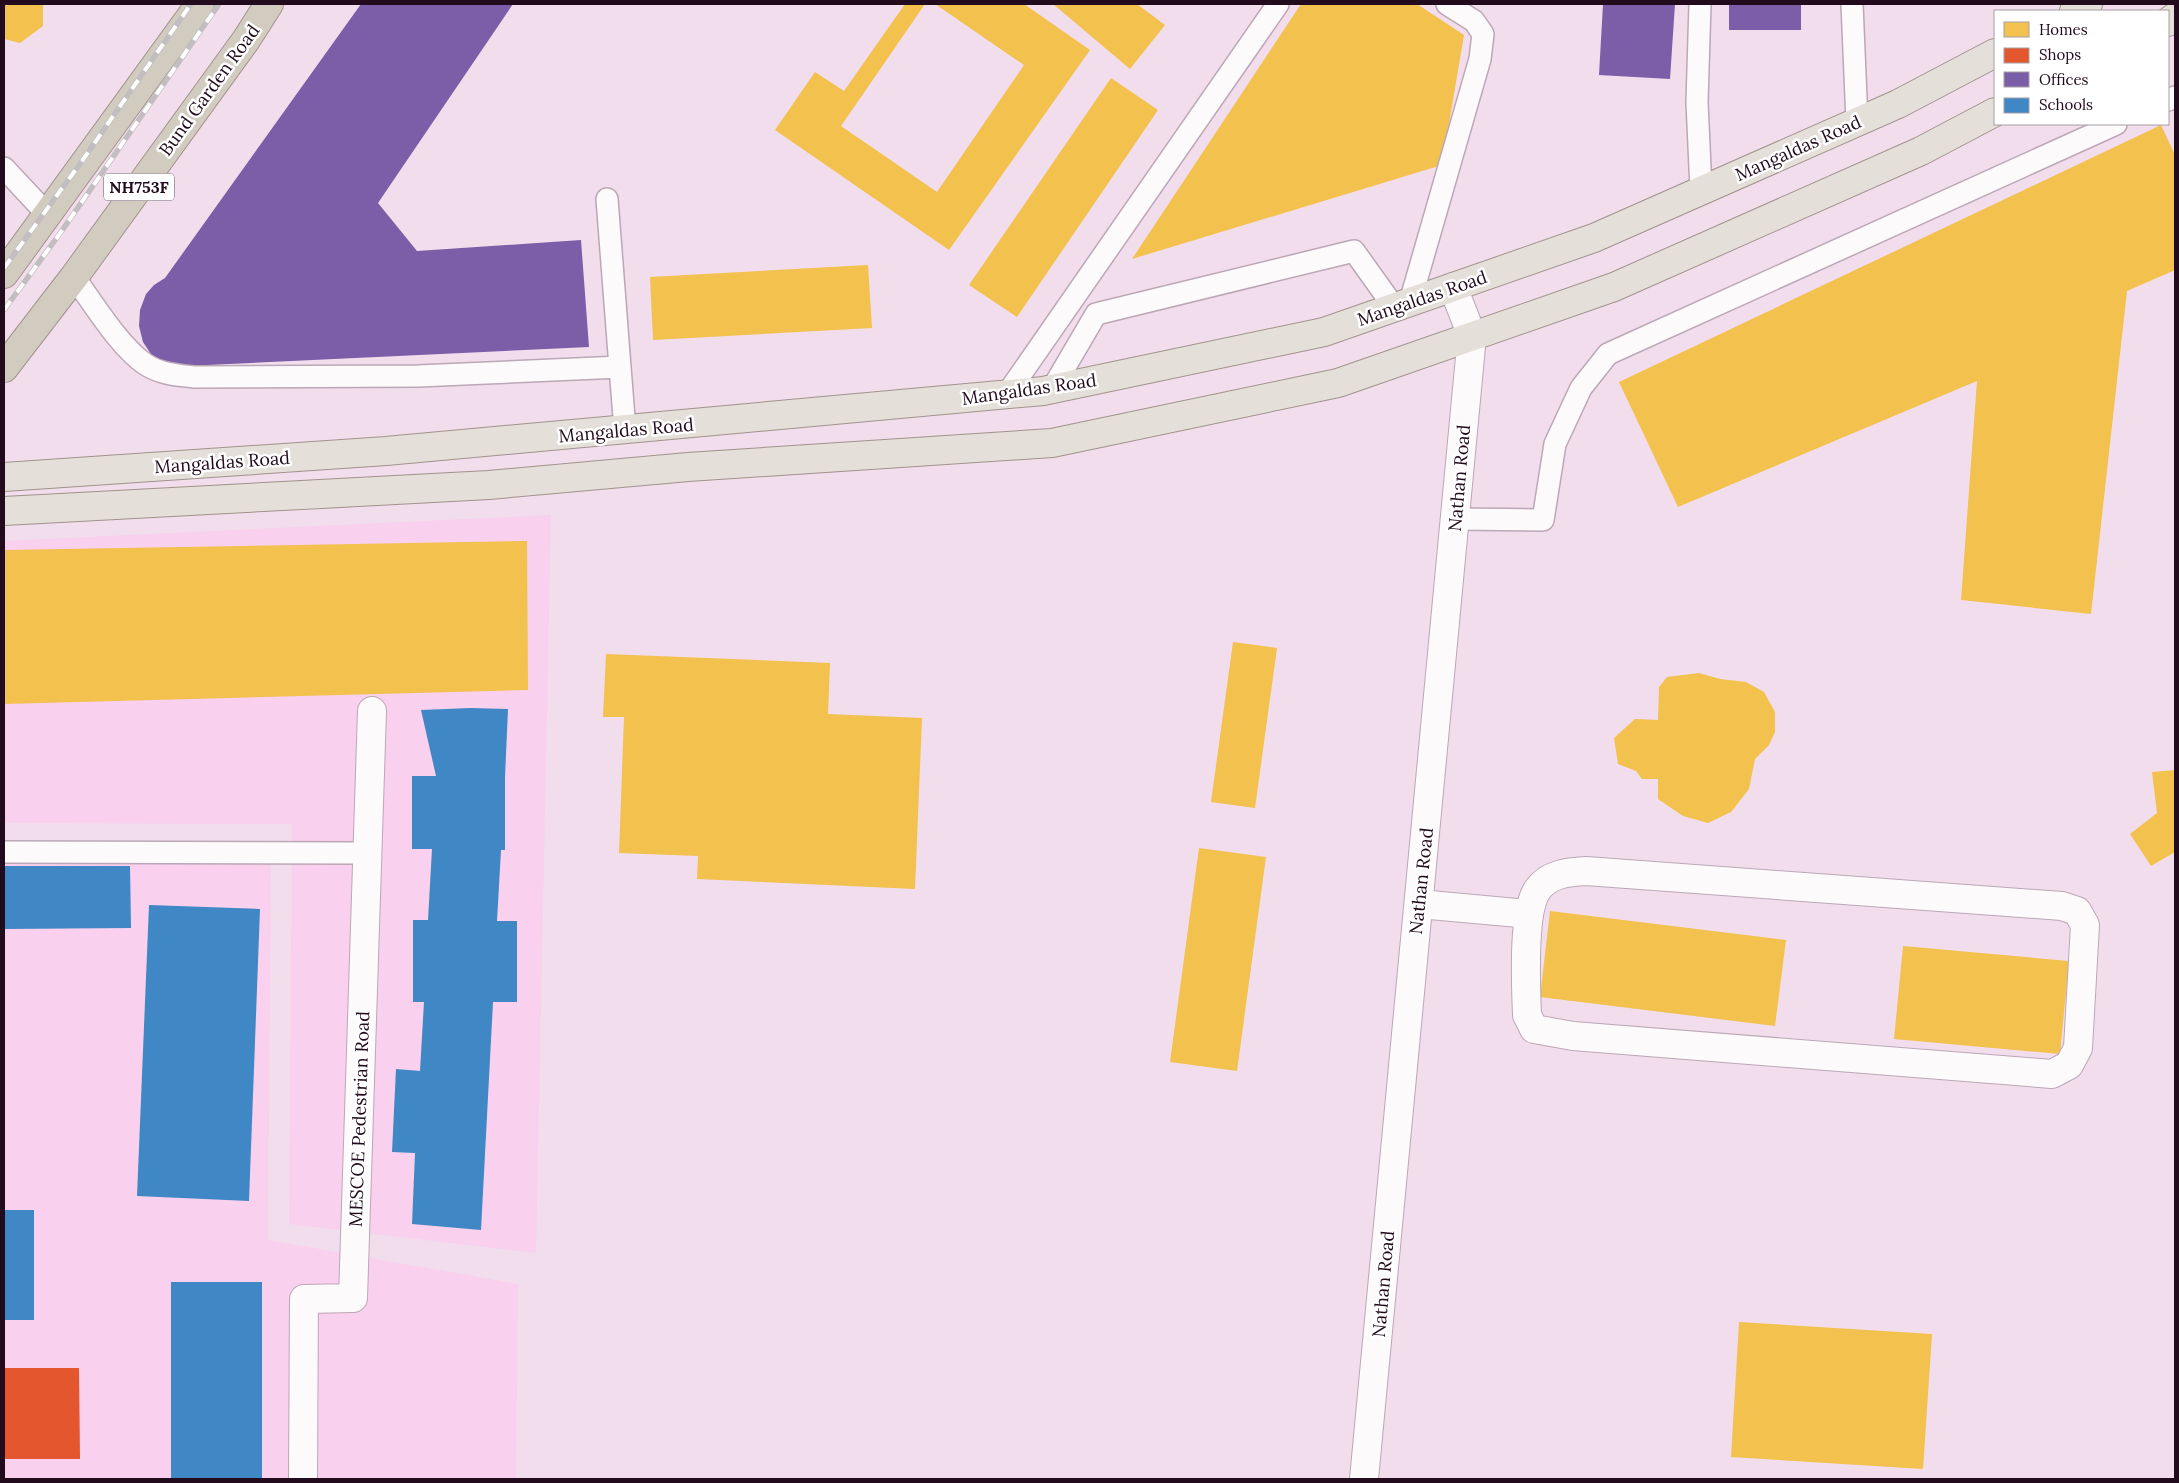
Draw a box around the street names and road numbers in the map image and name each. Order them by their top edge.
street label: Bund Garden Road [154,20,265,160]
street label: Mangaldas Road [1731,110,1865,186]
road number: NH753F [104,173,174,200]
street label: Mangaldas Road [1354,265,1490,331]
street label: Mangaldas Road [960,368,1098,410]
street label: Mangaldas Road [557,413,695,447]
street label: Nathan Road [1443,423,1475,532]
street label: Mangaldas Road [153,446,291,478]
street label: Nathan Road [1404,826,1438,936]
street label: MESCOE Pedestrian Road [344,1010,374,1228]
street label: Nathan Road [1367,1229,1399,1338]

